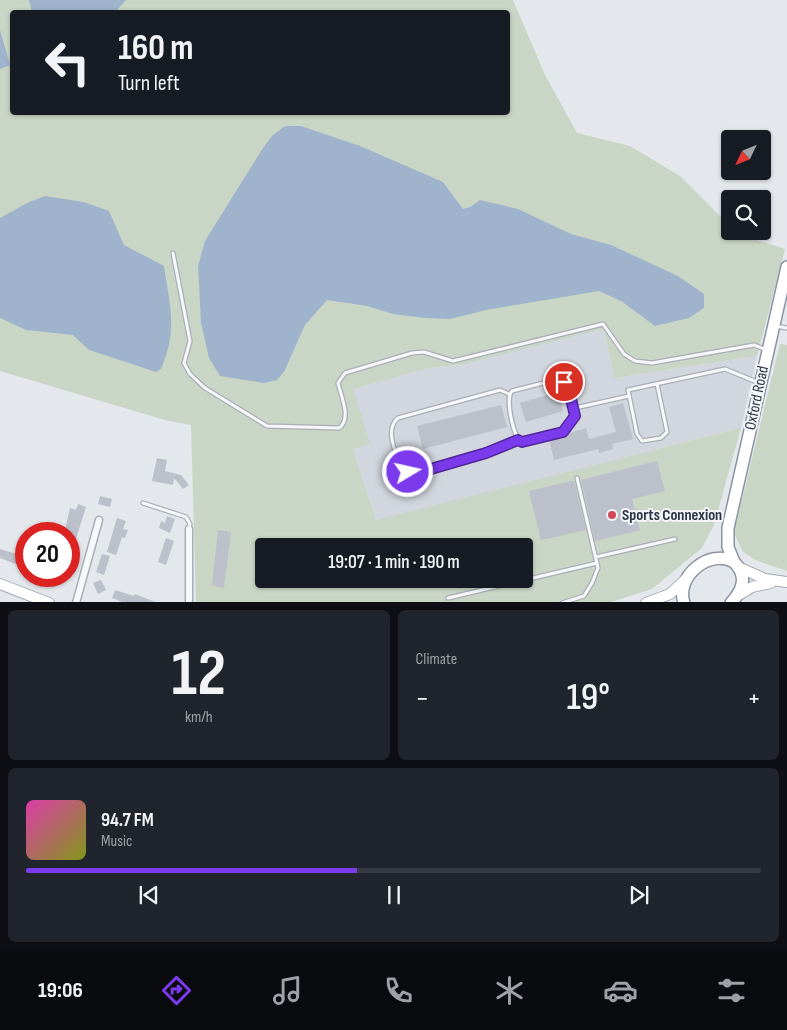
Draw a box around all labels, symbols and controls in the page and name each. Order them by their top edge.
text: 160 m [118,27,194,70]
icon: left [35,30,100,95]
text: Turn left [118,70,180,97]
north arrow [721,130,771,180]
map controls [721,130,771,240]
button: search [721,190,771,240]
pin [543,361,585,403]
street label: Oxford Road [741,364,773,432]
icon: arrive [550,368,578,396]
position arrow [381,445,433,497]
place label: Sports Connexion [622,506,722,525]
marker: Sports Connexion [606,509,618,521]
speed limit sign: 20 [15,522,80,587]
text: 19:07 · 1 min · 190 m [328,551,460,574]
text: 12 [171,636,226,714]
text: Climate [416,650,457,669]
text: 19° [567,675,610,720]
text: − [416,682,429,715]
text: + [747,682,761,715]
text: km/h [185,708,213,727]
text: 94.7 FM [101,809,154,832]
text: Music [101,832,132,851]
icon: previous [135,881,163,909]
icon: pause [380,881,408,909]
icon: next [625,881,653,909]
icon: directions [159,973,194,1008]
icon: music [270,973,305,1008]
icon: phone [381,973,416,1008]
icon: climate [492,973,527,1008]
icon: car [603,973,638,1008]
icon: filters [714,973,749,1008]
text: 19:06 [38,977,83,1004]

